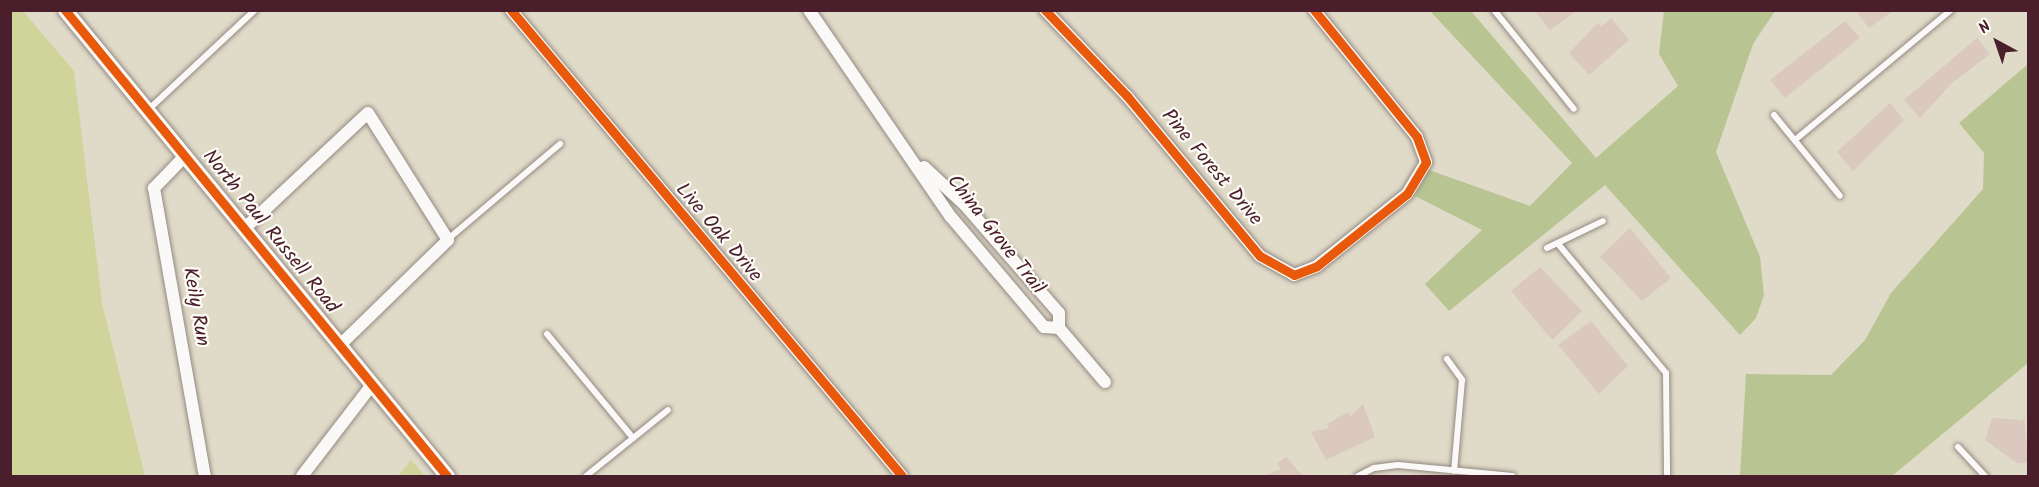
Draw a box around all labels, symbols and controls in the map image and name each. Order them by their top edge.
north arrow [1967,12,2027,72]
text: N [1973,15,1997,41]
street label: Pine Forest Drive [1155,105,1267,231]
street label: North Paul Russell Road [197,145,343,319]
street label: China Grove Trail [941,170,1049,300]
street label: Live Oak Drive [670,179,766,287]
street label: Keily Run [176,266,214,348]

